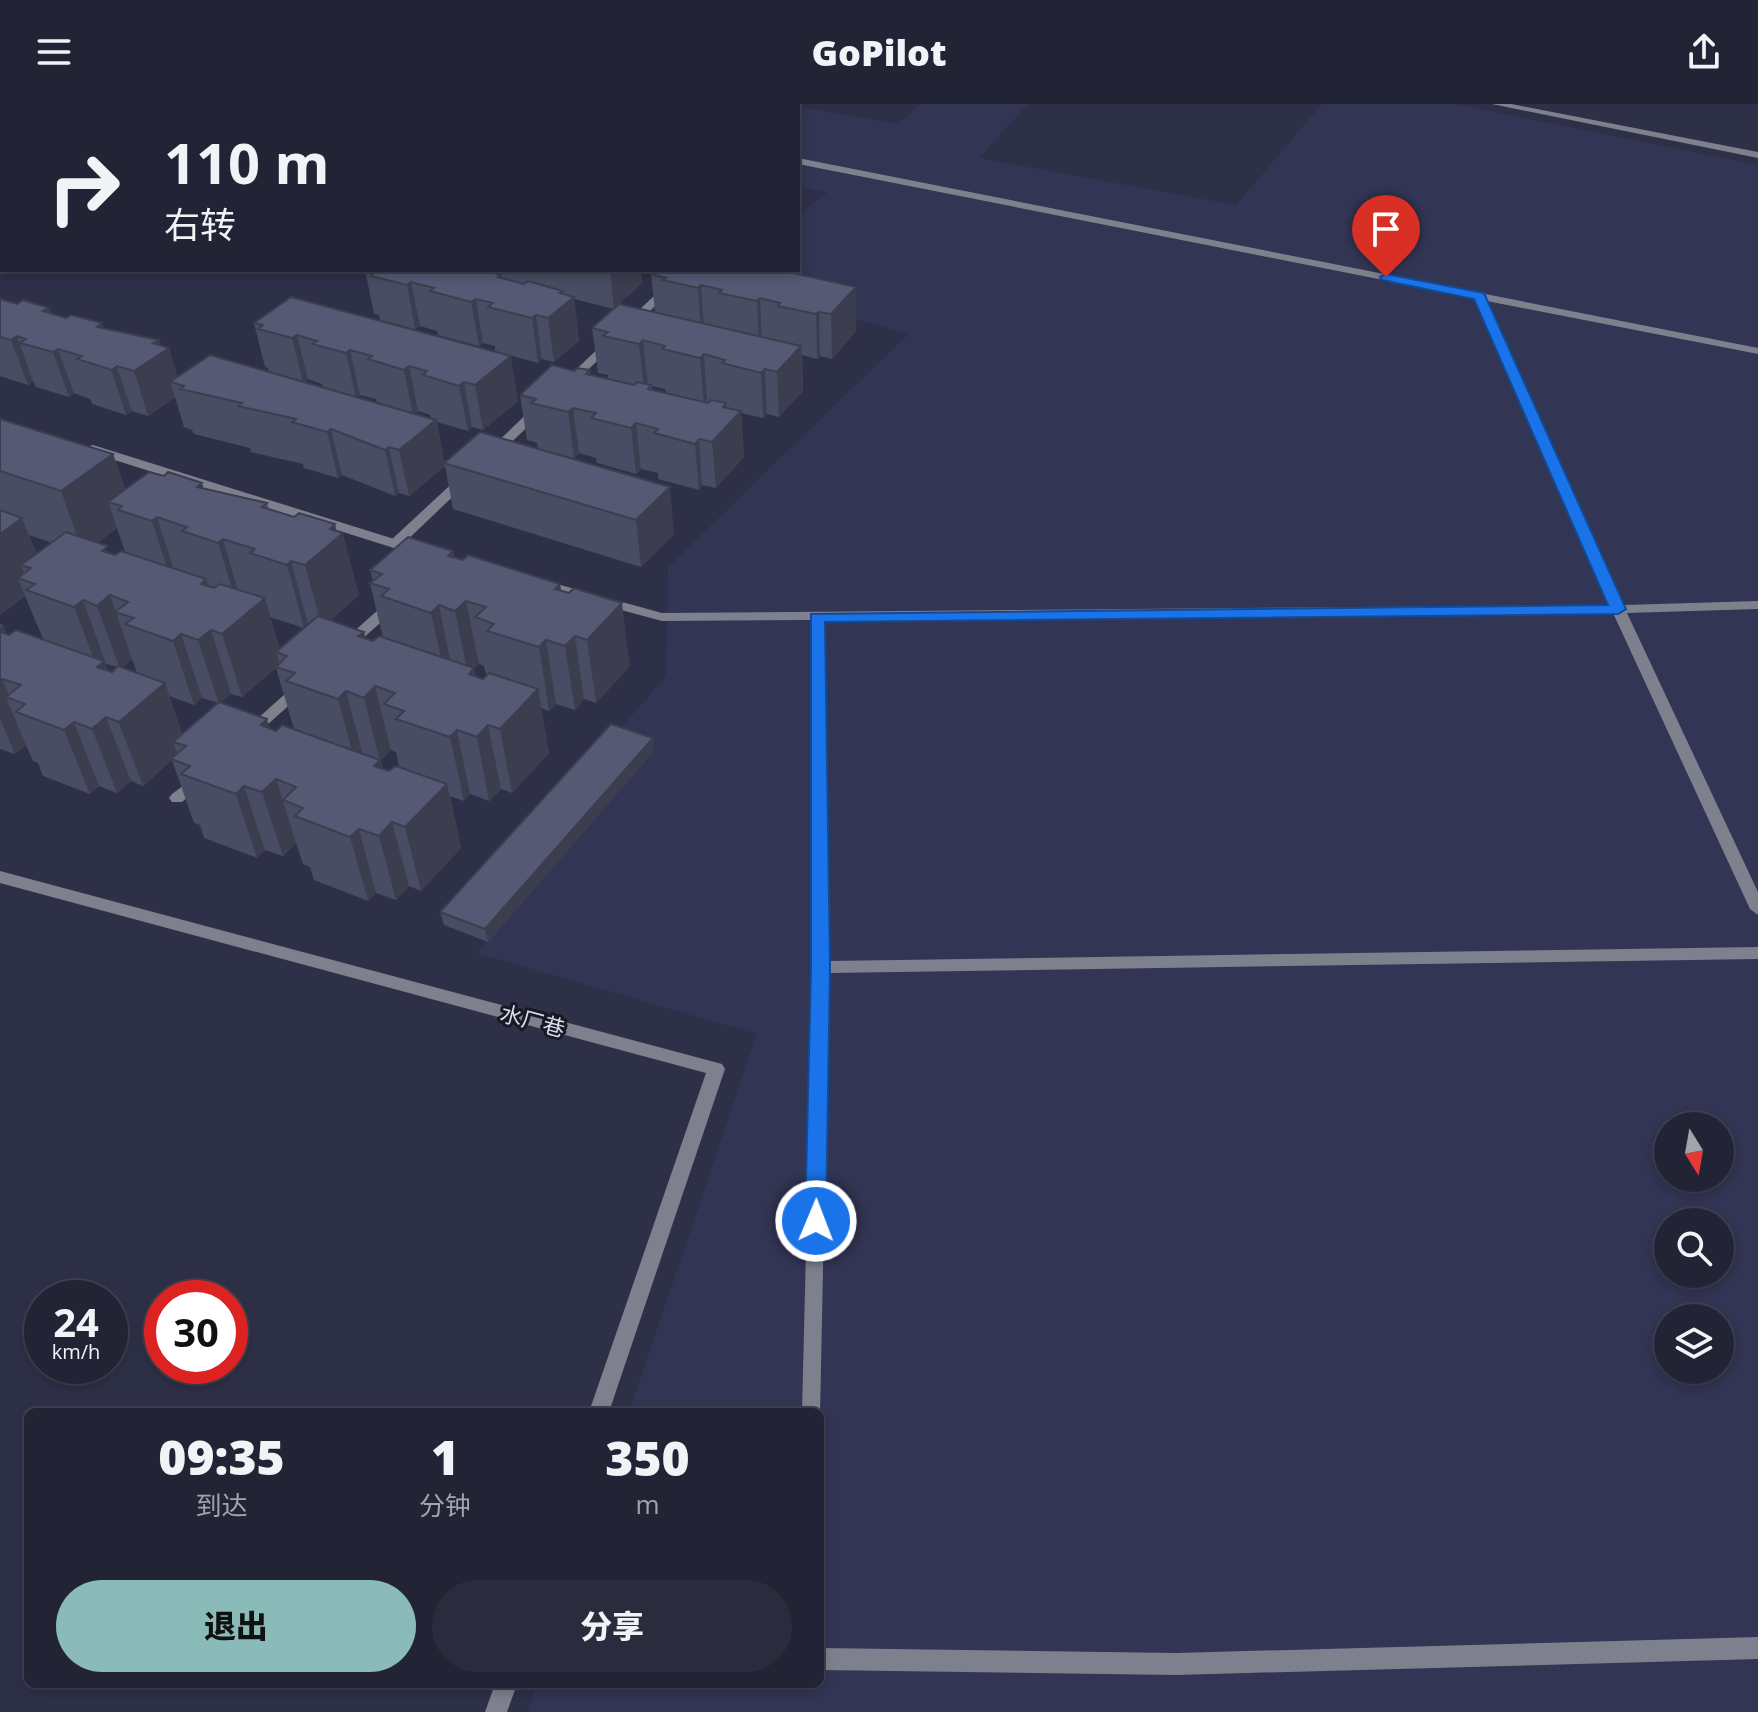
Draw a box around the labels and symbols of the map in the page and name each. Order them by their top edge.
pin [1352,195,1420,277]
street label: 水厂巷 [497,997,569,1043]
north arrow [1654,1112,1734,1192]
position arrow [774,1179,858,1263]
speed limit sign: 30 [144,1280,248,1384]

